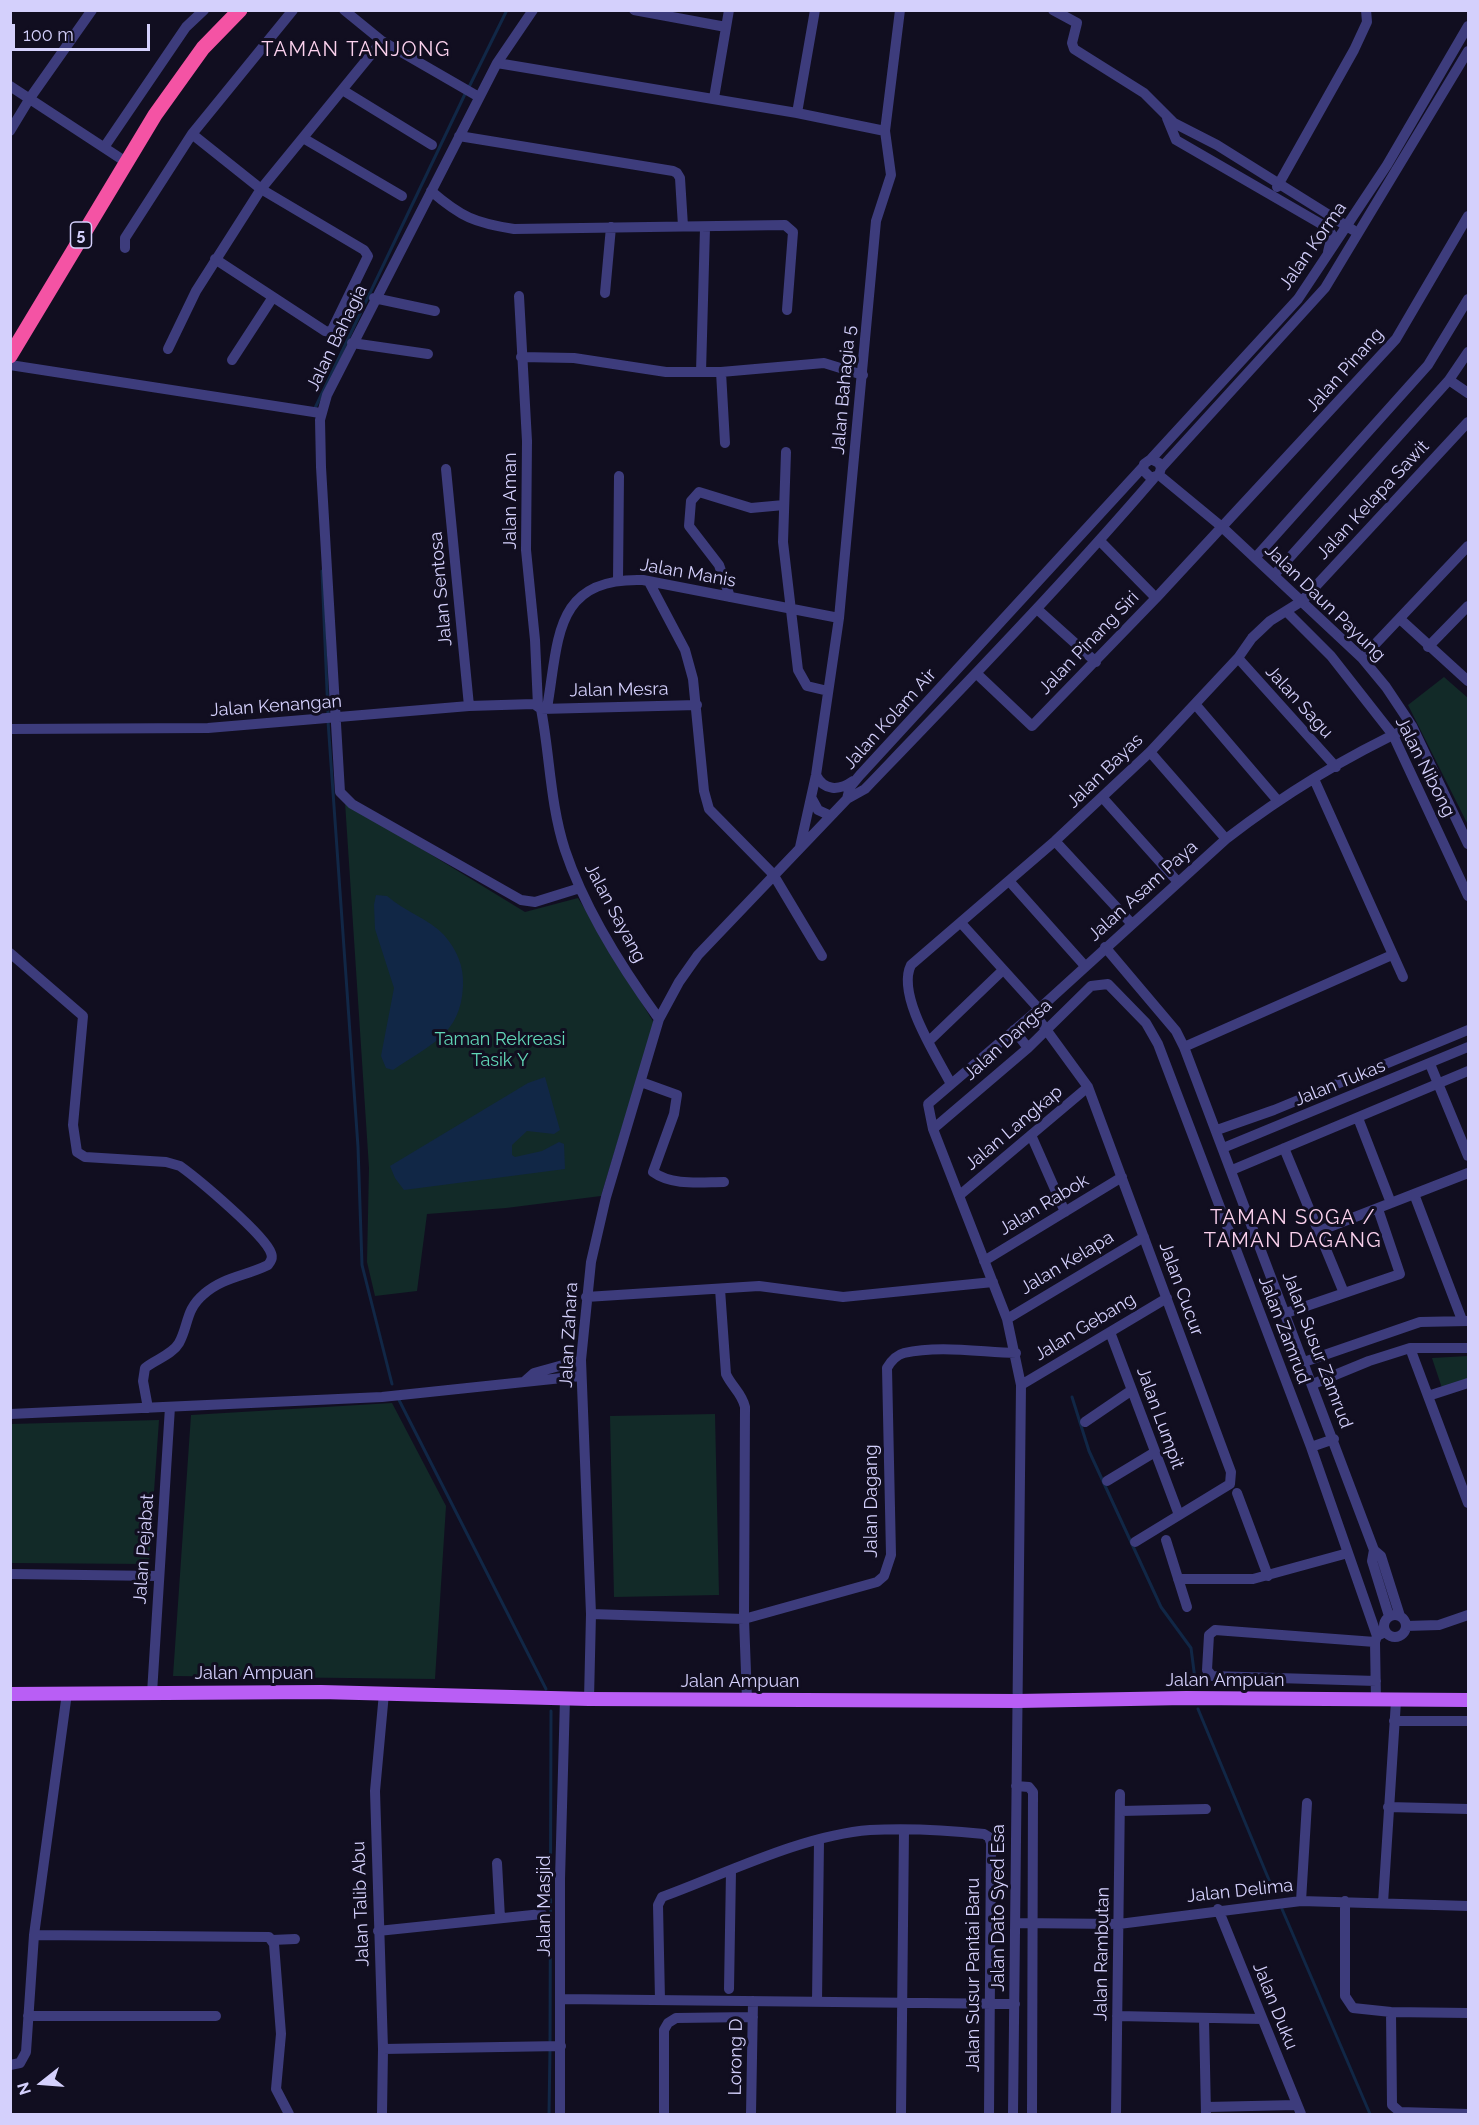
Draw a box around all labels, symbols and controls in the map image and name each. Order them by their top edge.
scale bar [15,12,153,50]
text: 100 m [23,24,74,45]
district label: TAMAN TANJONG [261,38,451,62]
street label: Jalan Korma [1275,198,1351,294]
road number: 5 [70,222,92,248]
street label: Jalan Bahagia [302,282,372,394]
street label: Jalan Pinang [1302,324,1388,416]
street label: Jalan Bahagia 5 [828,325,860,455]
street label: Jalan Kelapa Sawit [1312,436,1434,564]
street label: Jalan Aman [500,452,522,550]
street label: Jalan Sentosa [425,531,457,647]
street label: Jalan Daun Payung [1260,540,1390,666]
street label: Jalan Manis [638,554,738,592]
street label: Jalan Pinang Siri [1034,587,1144,699]
street label: Jalan Sagu [1261,661,1337,743]
street label: Jalan Kolam Air [839,664,941,774]
street label: Jalan Mesra [569,678,669,702]
street label: Jalan Kenangan [209,691,343,721]
street label: Jalan Nibong [1391,713,1459,821]
street label: Jalan Bayas [1062,729,1148,813]
street label: Jalan Asam Paya [1084,836,1202,946]
street label: Jalan Sayang [580,860,650,966]
street label: Jalan Dangsa [960,995,1056,1085]
park label: Taman Rekreasi Tasik Y [435,1029,565,1072]
street label: Jalan Tukas [1291,1055,1389,1111]
street label: Jalan Langkap [961,1081,1067,1175]
street label: Jalan Rabok [995,1170,1093,1240]
district label: TAMAN SOGA / TAMAN DAGANG [1204,1206,1382,1253]
street label: Jalan Kelapa [1016,1227,1118,1299]
street label: Jalan Cucur [1154,1239,1208,1339]
street label: Jalan Susur Zamrud [1277,1269,1357,1431]
street label: Jalan Zamrud [1253,1273,1315,1387]
street label: Jalan Zahara [555,1282,583,1388]
street label: Jalan Gebang [1031,1288,1139,1366]
street label: Jalan Lumpit [1132,1364,1188,1472]
street label: Jalan Dagang [861,1444,883,1558]
street label: Jalan Pejabat [129,1493,159,1605]
street label: Jalan Ampuan [195,1663,313,1685]
street label: Jalan Ampuan [1166,1670,1284,1692]
street label: Jalan Ampuan [681,1671,799,1693]
street label: Jalan Dato Syed Esa [988,1824,1010,1992]
street label: Jalan Talib Abu [348,1841,374,1967]
street label: Jalan Masjid [534,1855,556,1957]
street label: Jalan Delima [1186,1875,1294,1907]
street label: Jalan Susur Pantai Baru [963,1878,985,2072]
street label: Jalan Rambutan [1090,1887,1114,2021]
street label: Jalan Duku [1248,1959,1302,2053]
street label: Lorong D [725,2018,747,2096]
north arrow [12,2053,72,2113]
text: N [13,2080,35,2097]

